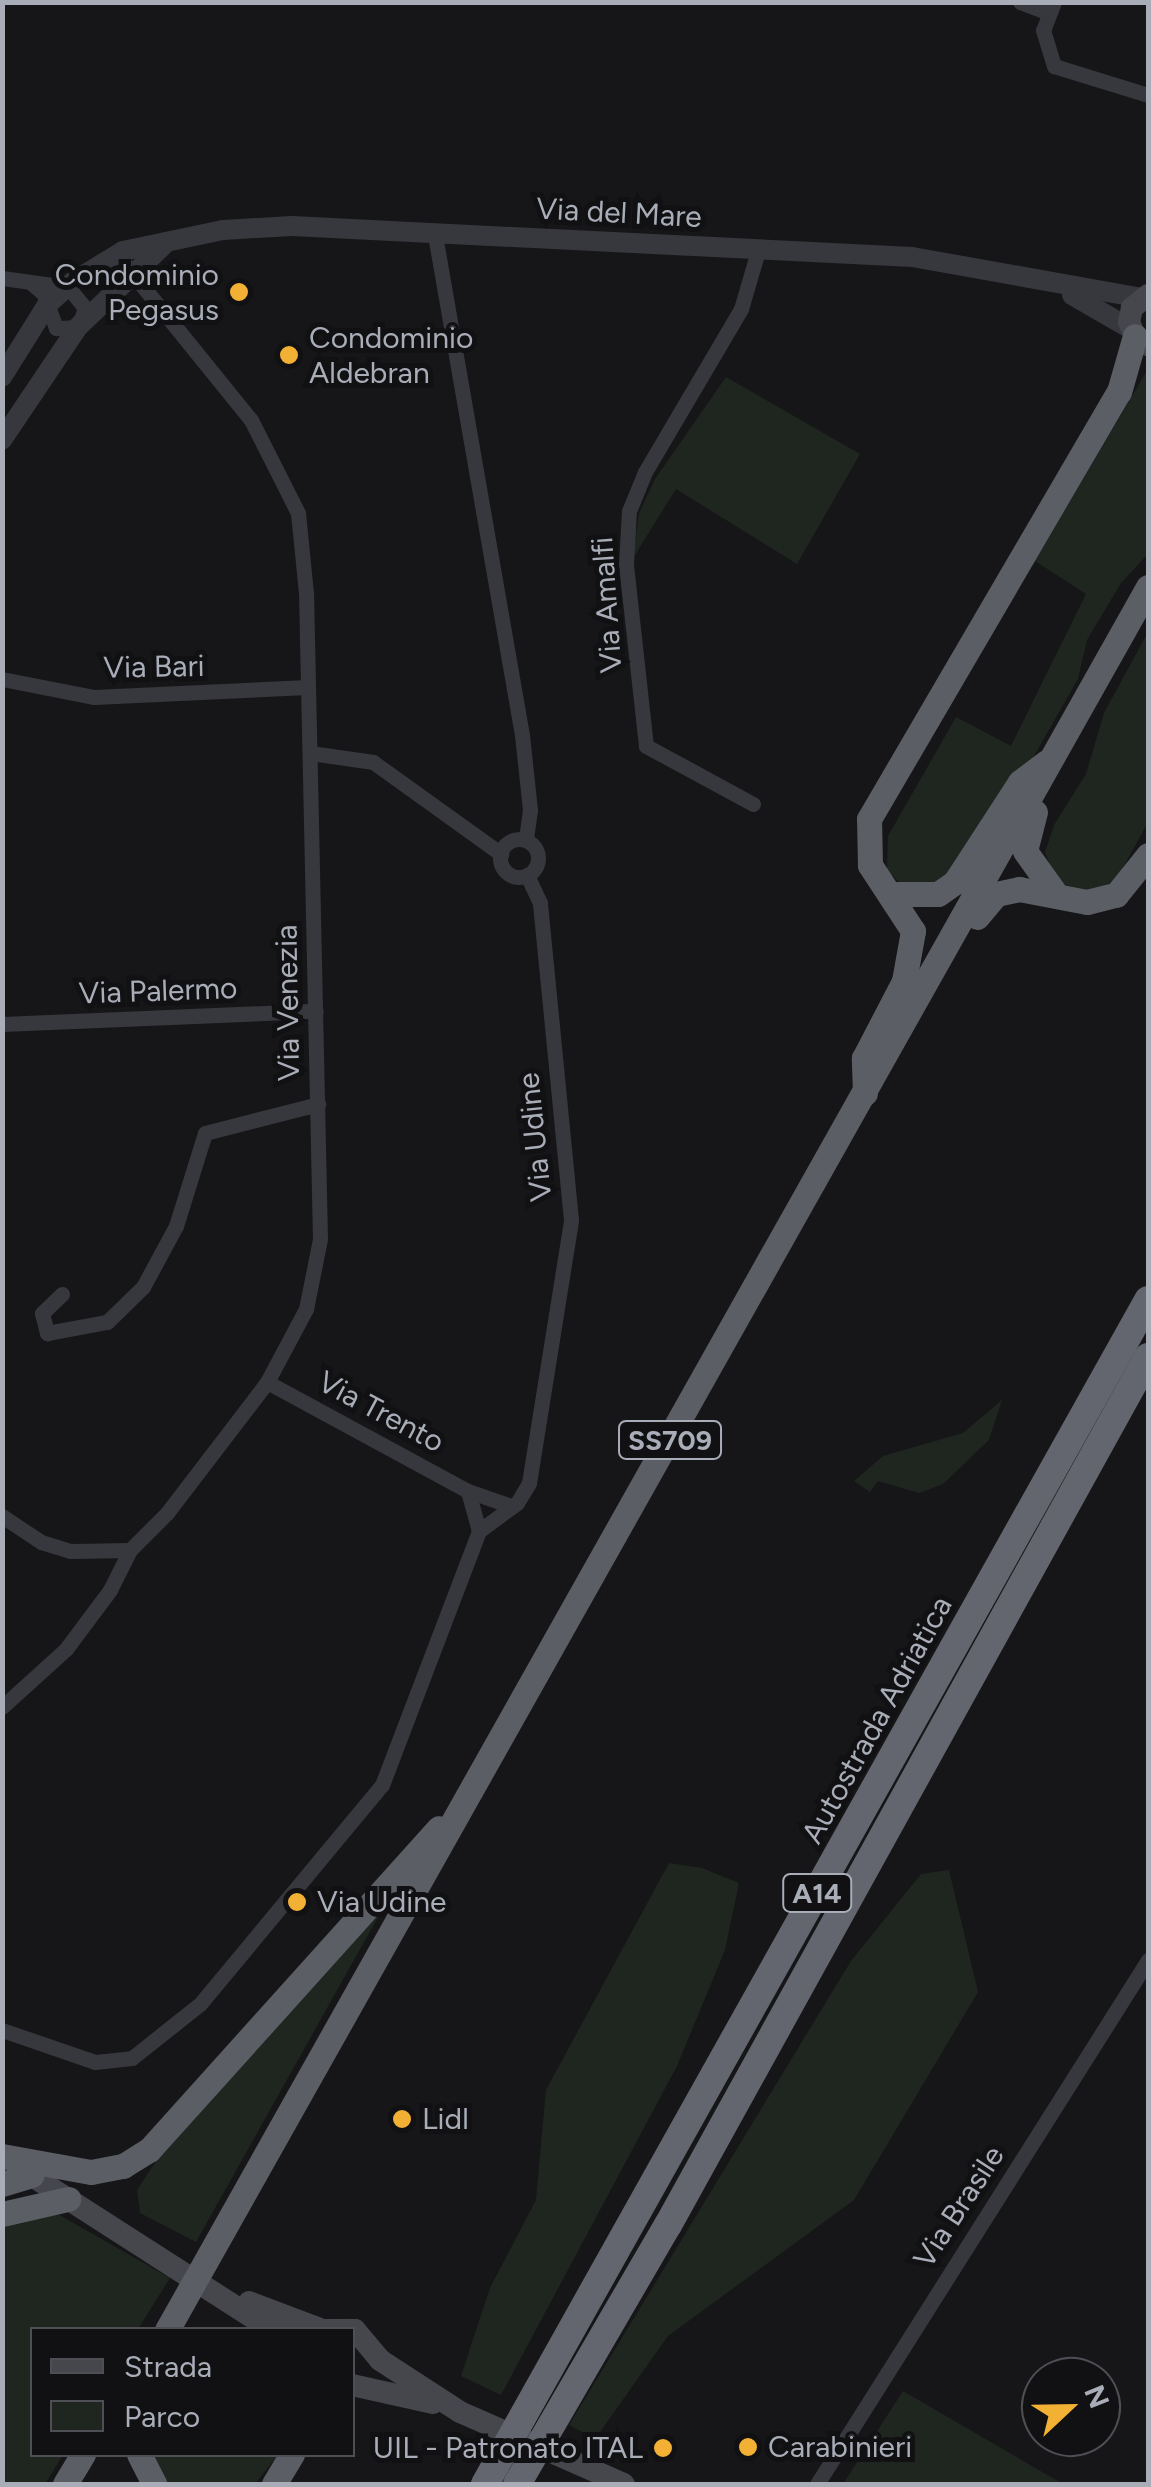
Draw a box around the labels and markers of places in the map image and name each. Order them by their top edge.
place label: Condominio Pegasus [55,257,219,328]
marker: Condominio Pegasus [228,281,250,303]
place label: Condominio Aldebran [309,320,473,390]
marker: Condominio Aldebran [278,344,300,366]
place label: Via Udine [317,1884,446,1920]
marker: Via Udine [286,1891,308,1913]
place label: Lidl [422,2101,469,2137]
marker: Lidl [391,2108,413,2130]
place label: Carabinieri [768,2429,912,2465]
place label: UIL - Patronato ITAL [373,2430,643,2466]
marker: Carabinieri [737,2436,759,2458]
marker: UIL - Patronato ITAL [652,2437,674,2459]

